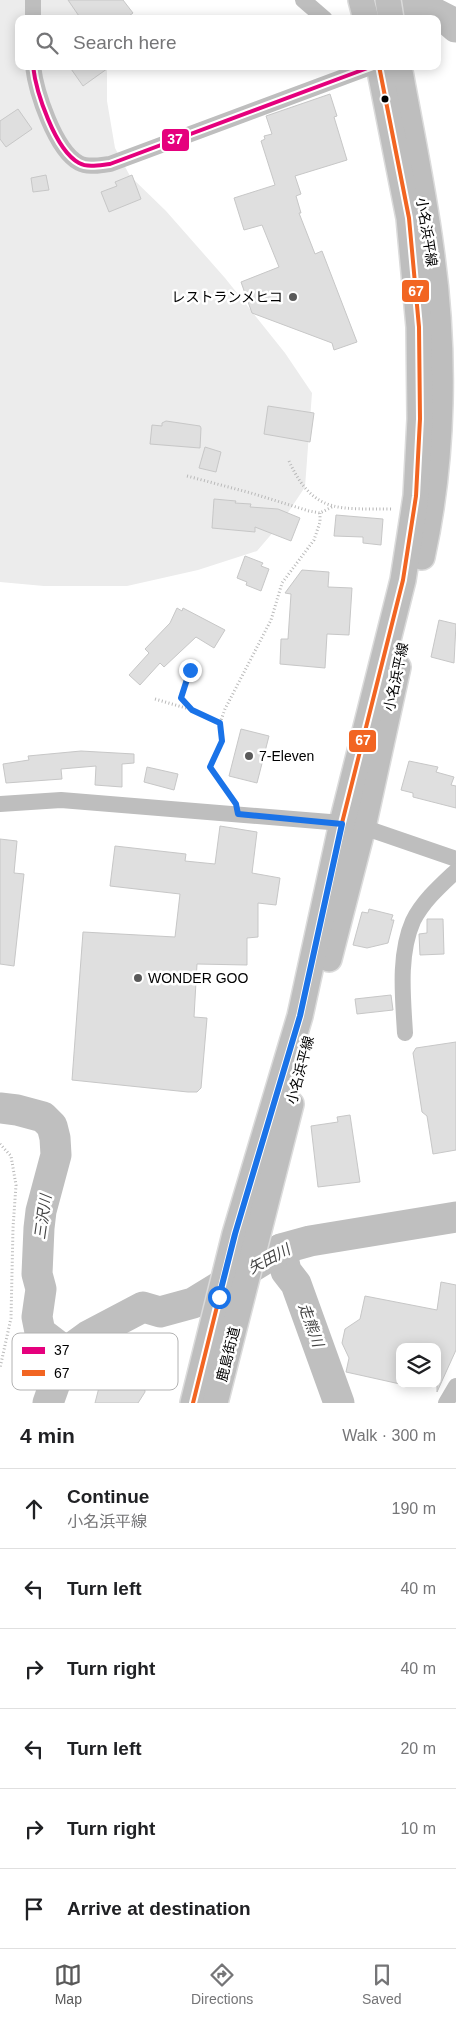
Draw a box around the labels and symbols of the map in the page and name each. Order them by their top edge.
unlabelled marker [380,94,390,104]
line badge: 37 [161,128,190,152]
text: 37 [167,131,183,147]
street label: 小名浜平線 [414,196,440,268]
line badge: 67 [401,279,430,303]
text: 67 [408,283,424,299]
place label: レストランメヒコ [171,289,283,305]
marker: レストランメヒコ [287,291,299,303]
street label: 小名浜平線 [381,641,411,713]
route end [179,659,202,682]
line badge: 67 [348,729,377,753]
text: 67 [355,732,371,748]
place label: 7-Eleven [259,748,314,764]
marker: 7-Eleven [243,750,255,762]
place label: WONDER GOO [148,970,248,986]
marker: WONDER GOO [132,972,144,984]
street label: 小名浜平線 [283,1034,317,1106]
water label: 三沢川 [31,1191,54,1240]
water label: 矢田川 [245,1240,294,1277]
route start [208,1286,231,1309]
water label: 走熊川 [296,1301,328,1351]
street label: 鹿島街道 [213,1325,243,1383]
legend [12,1333,178,1390]
text: 37 [54,1342,70,1358]
text: 67 [54,1365,70,1381]

